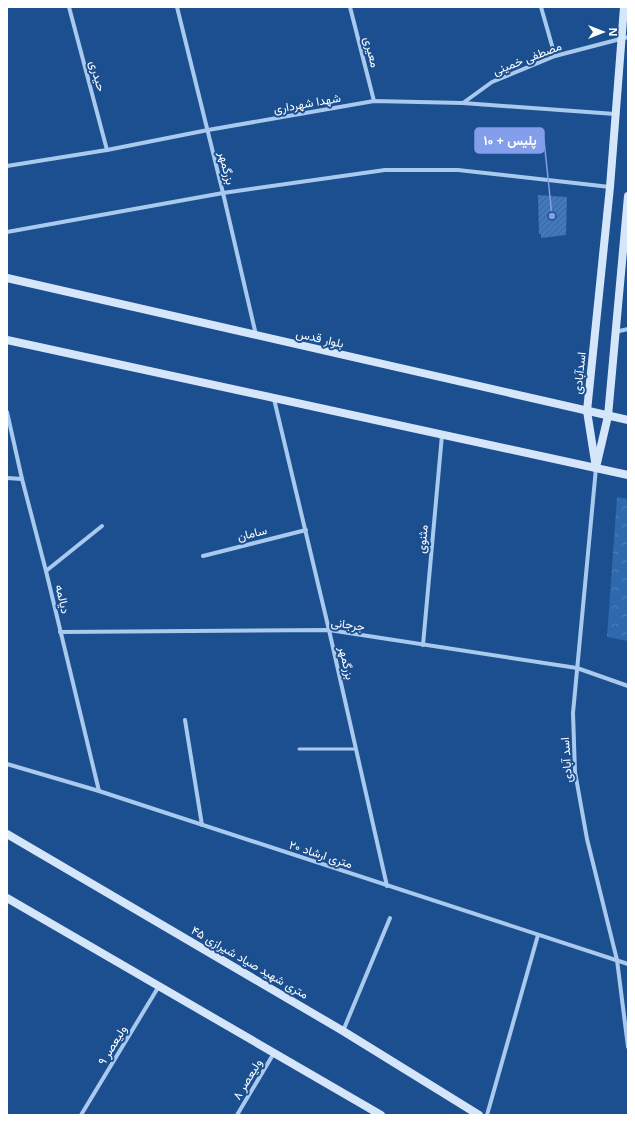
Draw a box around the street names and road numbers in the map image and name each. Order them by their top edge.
street label: معیری [360,35,384,69]
street label: مصطفی خمینی [490,37,564,79]
street label: حیدری [86,59,110,93]
street label: شهدا شهرداری [272,89,342,117]
street label: بزرگمهر [214,149,239,186]
street label: بلوار قدس [294,324,346,352]
street label: اسدآبادی [568,351,590,395]
street label: سامان [235,521,269,545]
street label: مثنوی [412,524,432,554]
street label: دیالمه [51,583,75,615]
street label: جرجانی [330,613,366,635]
street label: بزرگمهر [335,644,359,681]
street label: اسد آبادی [556,737,576,783]
street label: ۲۰ متری ارشاد [287,836,355,872]
street label: ۴۵ متری شهید صیاد شیرازی [188,921,312,1003]
street label: ولیعصر ۹ [93,1022,131,1068]
street label: ولیعصر ۸ [228,1055,266,1103]

